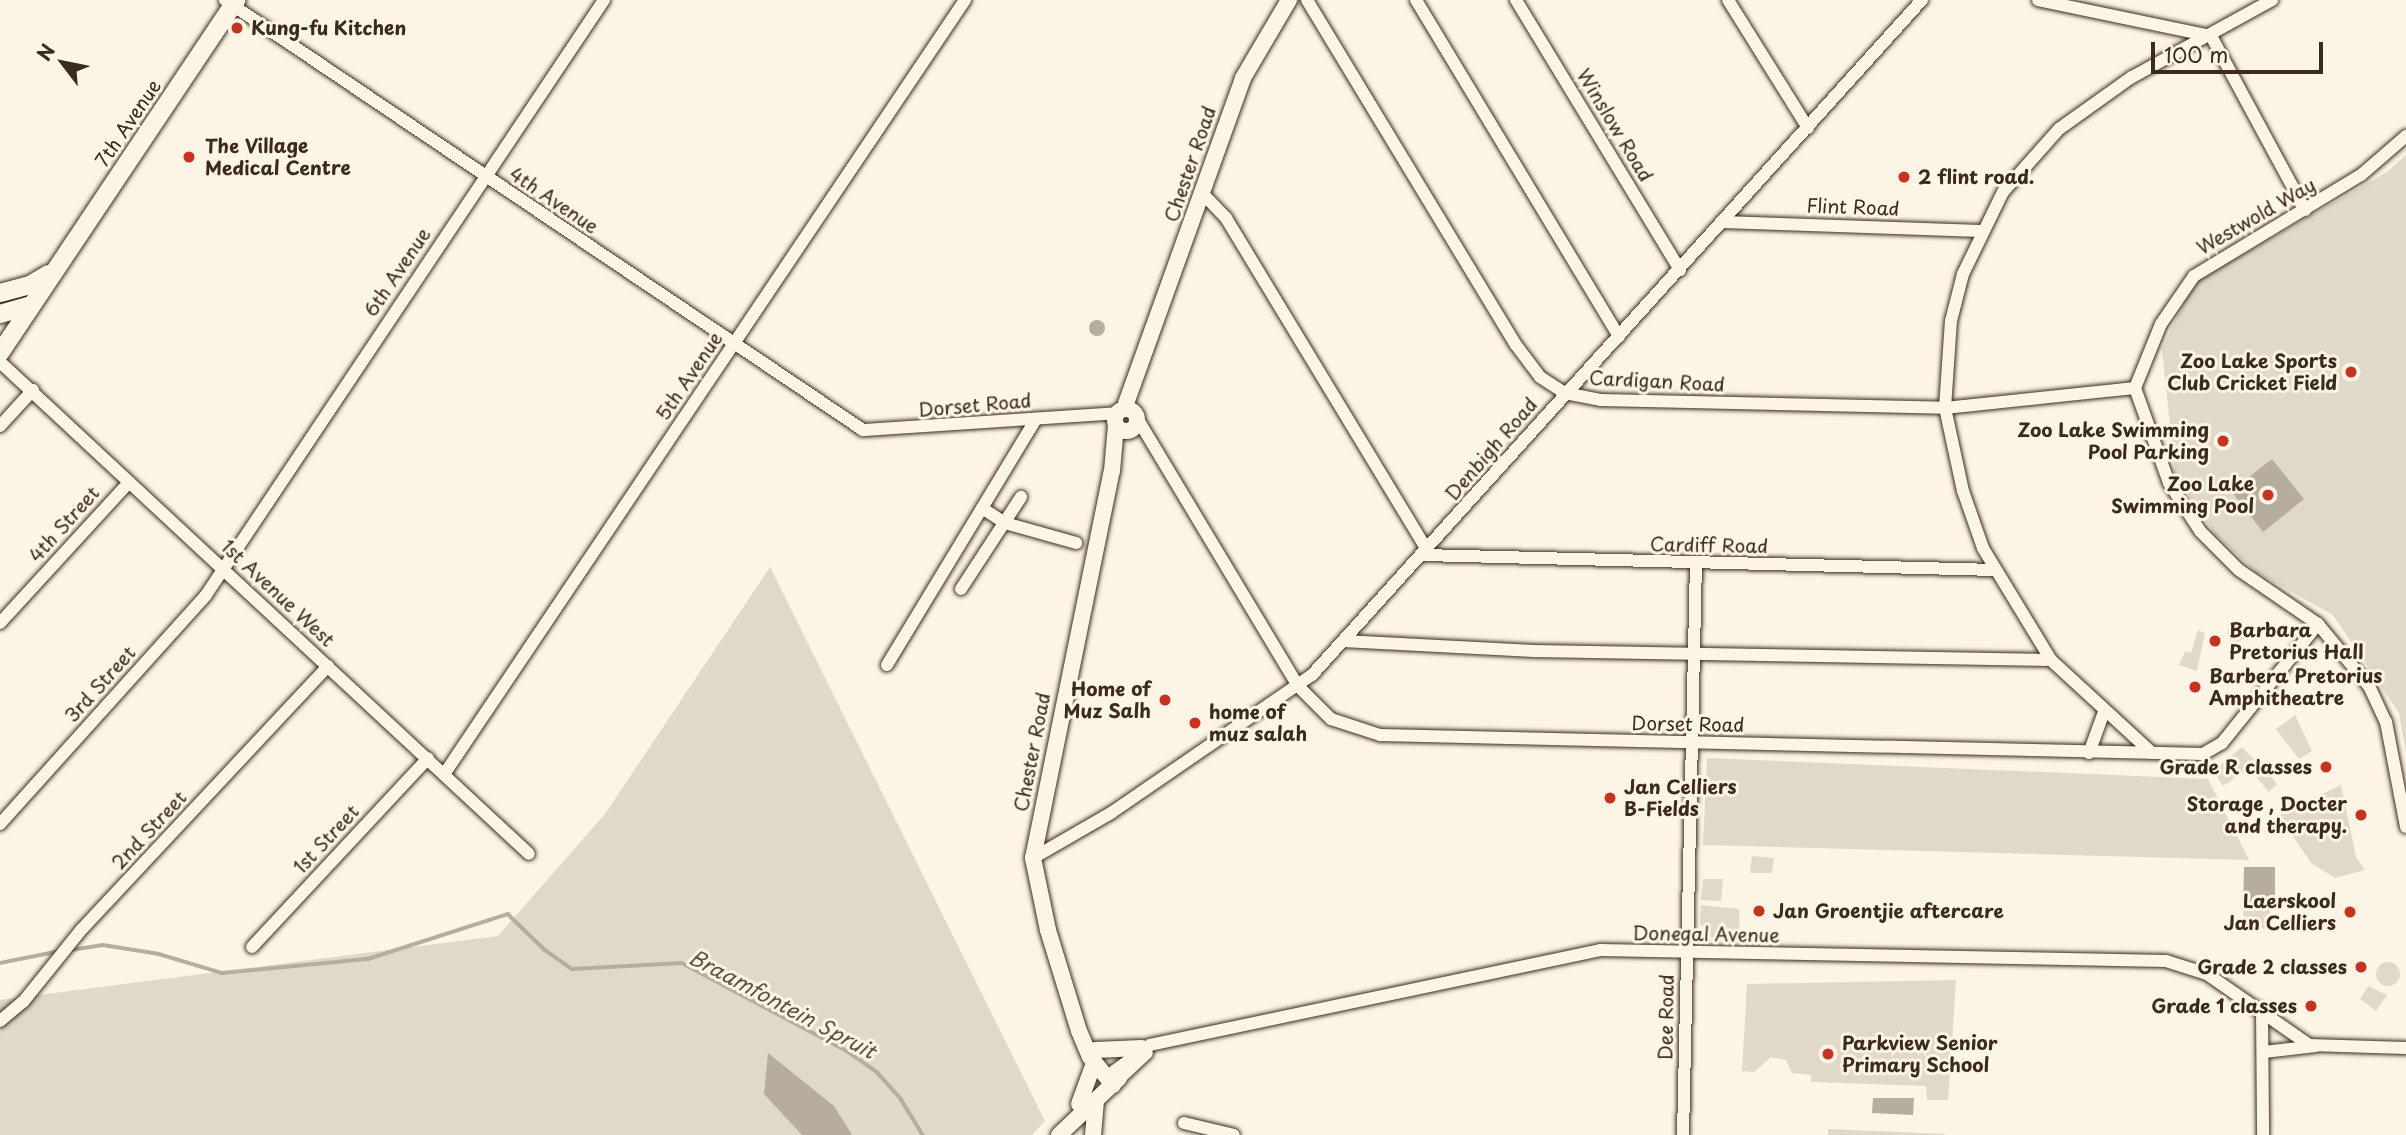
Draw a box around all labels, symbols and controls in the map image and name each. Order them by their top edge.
place label: Kung-fu Kitchen [251,17,408,39]
marker: Kung-fu Kitchen [229,20,245,36]
north arrow [28,28,98,98]
scale bar [2154,28,2326,72]
text: N [29,38,61,66]
text: 100 m [2164,38,2228,70]
street label: Winslow Road [1572,64,1658,186]
street label: 7th Avenue [90,75,166,171]
street label: Chester Road [1159,102,1221,226]
place label: The Village Medical Centre [205,135,350,179]
marker: The Village Medical Centre [179,147,199,167]
street label: 4th Avenue [505,162,603,238]
place label: 2 flint road. [1918,166,2035,188]
marker: 2 flint road. [1896,169,1912,185]
street label: Westwold Way [2193,173,2319,259]
street label: Flint Road [1806,194,1900,220]
street label: 6th Avenue [359,223,435,321]
street label: 5th Avenue [651,327,727,425]
place label: Zoo Lake Sports Club Cricket Field [2166,350,2337,394]
marker: Zoo Lake Sports Club Cricket Field [2343,364,2359,380]
street label: Cardigan Road [1588,366,1726,396]
street label: Dorset Road [918,389,1032,421]
street label: Denbigh Road [1440,393,1542,505]
place label: Zoo Lake Swimming Pool Parking [2019,419,2209,463]
marker: Zoo Lake Swimming Pool Parking [2215,433,2231,449]
place label: Zoo Lake Swimming Pool [2110,473,2254,517]
street label: 4th Street [24,481,104,567]
marker: Zoo Lake Swimming Pool [2260,487,2276,503]
street label: Cardiff Road [1650,533,1768,557]
street label: 1st Avenue West [216,534,340,652]
place label: Barbara Pretorius Hall [2229,619,2363,663]
marker: Barbara Pretorius Hall [2207,633,2223,649]
street label: 3rd Street [60,641,140,727]
place label: Barbera Pretorius Amphitheatre [2209,665,2384,709]
place label: Home of Muz Salh [1062,678,1151,722]
marker: Barbera Pretorius Amphitheatre [2187,679,2203,695]
street label: Chester Road [1009,690,1055,814]
marker: Home of Muz Salh [1157,692,1173,708]
place label: home of muz salah [1209,701,1308,745]
street label: Dorset Road [1631,712,1745,736]
marker: home of muz salah [1187,715,1203,731]
place label: Grade R classes [2160,756,2312,778]
marker: Grade R classes [2318,759,2334,775]
place label: Jan Celliers B-Fields [1624,776,1735,820]
street label: 2nd Street [107,786,191,874]
marker: Jan Celliers B-Fields [1602,790,1618,806]
place label: Storage , Docter and therapy. [2187,793,2347,837]
street label: 1st Street [288,799,364,879]
marker: Storage , Docter and therapy. [2353,807,2369,823]
place label: Laerskool Jan Celliers [2225,890,2336,934]
place label: Jan Groentjie aftercare [1773,900,2005,922]
marker: Jan Groentjie aftercare [1751,903,1767,919]
marker: Laerskool Jan Celliers [2342,904,2358,920]
street label: Donegal Avenue [1632,921,1780,947]
water label: Braamfontein Spruit [685,943,881,1063]
place label: Grade 2 classes [2196,956,2347,978]
marker: Grade 2 classes [2353,959,2369,975]
street label: Dee Road [1654,973,1678,1061]
place label: Grade 1 classes [2150,995,2297,1017]
marker: Grade 1 classes [2303,998,2319,1014]
place label: Parkview Senior Primary School [1842,1032,1998,1076]
marker: Parkview Senior Primary School [1820,1046,1836,1062]

